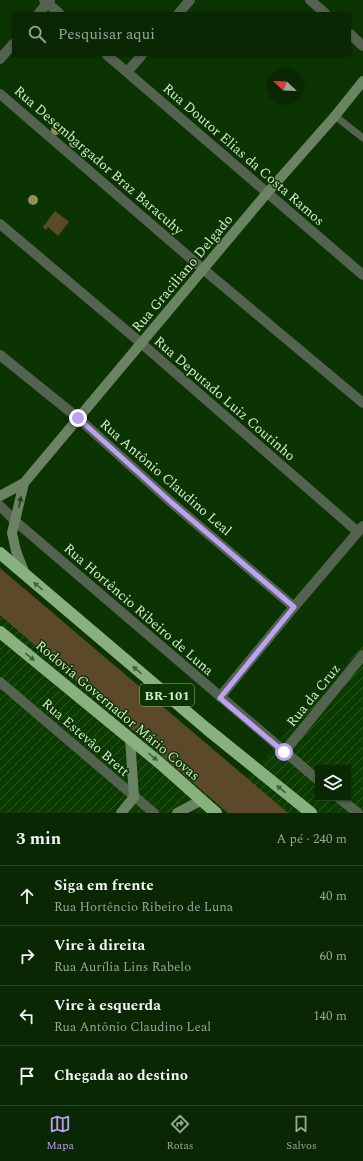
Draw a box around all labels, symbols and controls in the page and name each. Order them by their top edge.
search box [12,12,351,56]
icon: search [26,23,48,45]
text: Pesquisar aqui [58,23,155,46]
north arrow [267,68,303,104]
street label: Rua Doutor Elias da Costa Ramos [158,78,329,231]
street label: Rua Desembargador Braz Baracuhy [9,81,189,241]
street label: Rua Graciliano Delgado [127,210,238,337]
street label: Rua Deputado Luiz Coutinho [149,331,300,466]
route end [69,409,87,427]
street label: Rua Antônio Claudino Leal [95,414,236,541]
one-way arrow [17,496,23,508]
street label: Rua Hortêncio Ribeiro de Luna [59,538,218,681]
one-way arrow [33,581,44,590]
street label: Rodovia Governador Mário Covas [31,635,205,786]
one-way arrow [25,653,36,661]
street label: Rua da Cruz [281,659,345,731]
one-way arrow [133,666,142,675]
road number: BR-101 [140,684,194,706]
street label: Rua Estevão Brett [37,693,134,782]
route start [275,743,293,761]
one-way arrow [147,752,158,761]
map controls [315,765,351,801]
button: layers [315,765,351,801]
one-way arrow [275,784,286,793]
text: 3 min [16,826,61,852]
text: A pé · 240 m [277,829,347,849]
text: Siga em frente [54,874,154,897]
icon: ahead [16,885,38,907]
text: 40 m [320,886,347,906]
text: Rua Hortêncio Ribeiro de Luna [54,897,233,917]
text: Vire à direita [54,934,145,957]
icon: right [16,945,38,967]
text: 60 m [320,946,347,966]
text: Rua Aurília Lins Rabelo [54,957,191,977]
text: Vire à esquerda [54,994,161,1017]
icon: left [16,1005,38,1027]
text: 140 m [313,1006,347,1026]
text: Rua Antônio Claudino Leal [54,1017,211,1037]
text: Chegada ao destino [54,1064,188,1087]
icon: arrive [16,1065,38,1087]
tab: Mapa [46,1113,74,1154]
tab: Rotas [166,1113,194,1154]
tab: Salvos [286,1113,317,1154]

